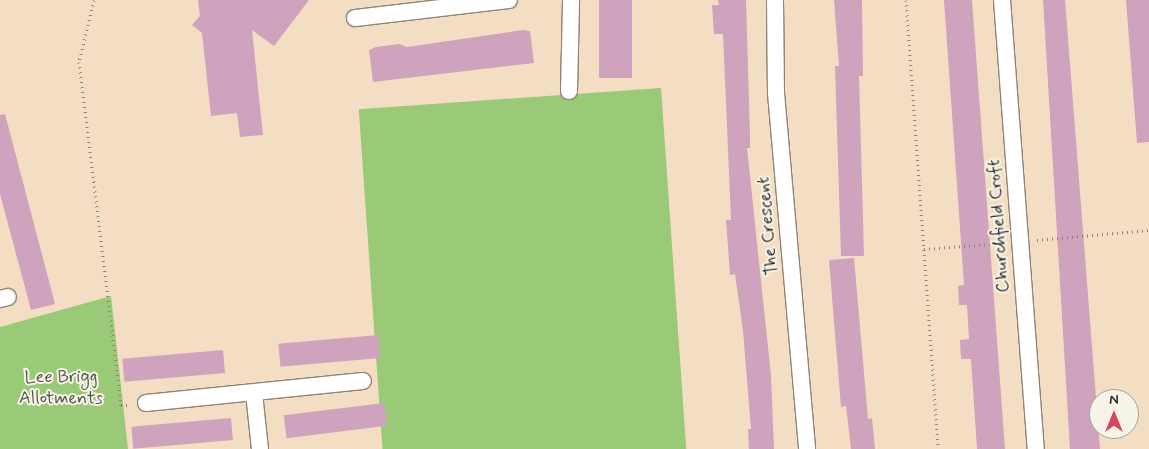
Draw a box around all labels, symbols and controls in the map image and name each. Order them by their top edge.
street label: Churchfield Croft [984,158,1014,294]
street label: The Crescent [753,175,783,277]
park label: Lee Brigg Allotments [19,367,103,409]
north arrow [1089,389,1139,439]
text: N [1109,391,1119,409]

